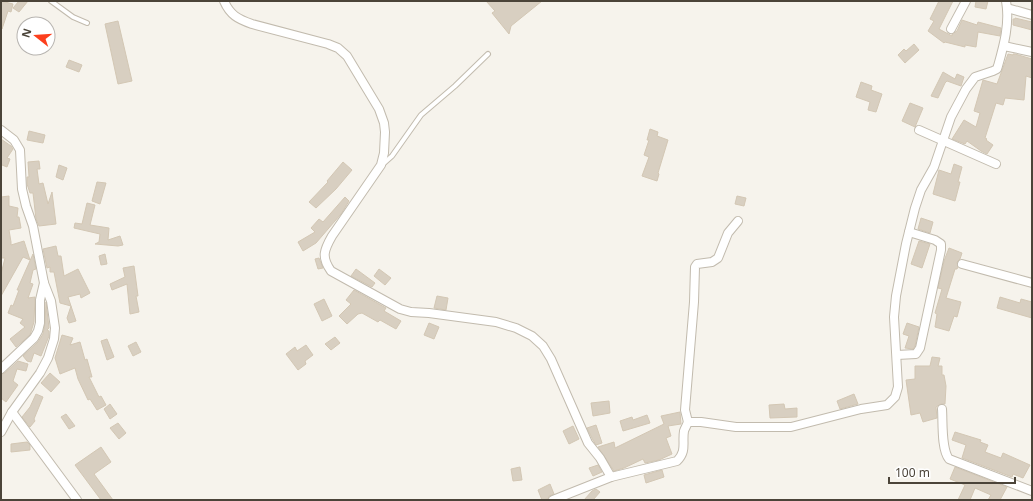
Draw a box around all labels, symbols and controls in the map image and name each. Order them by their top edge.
north arrow [16,16,56,56]
text: N [17,26,34,39]
scale bar [889,459,1015,485]
text: 100 m [895,464,930,481]

